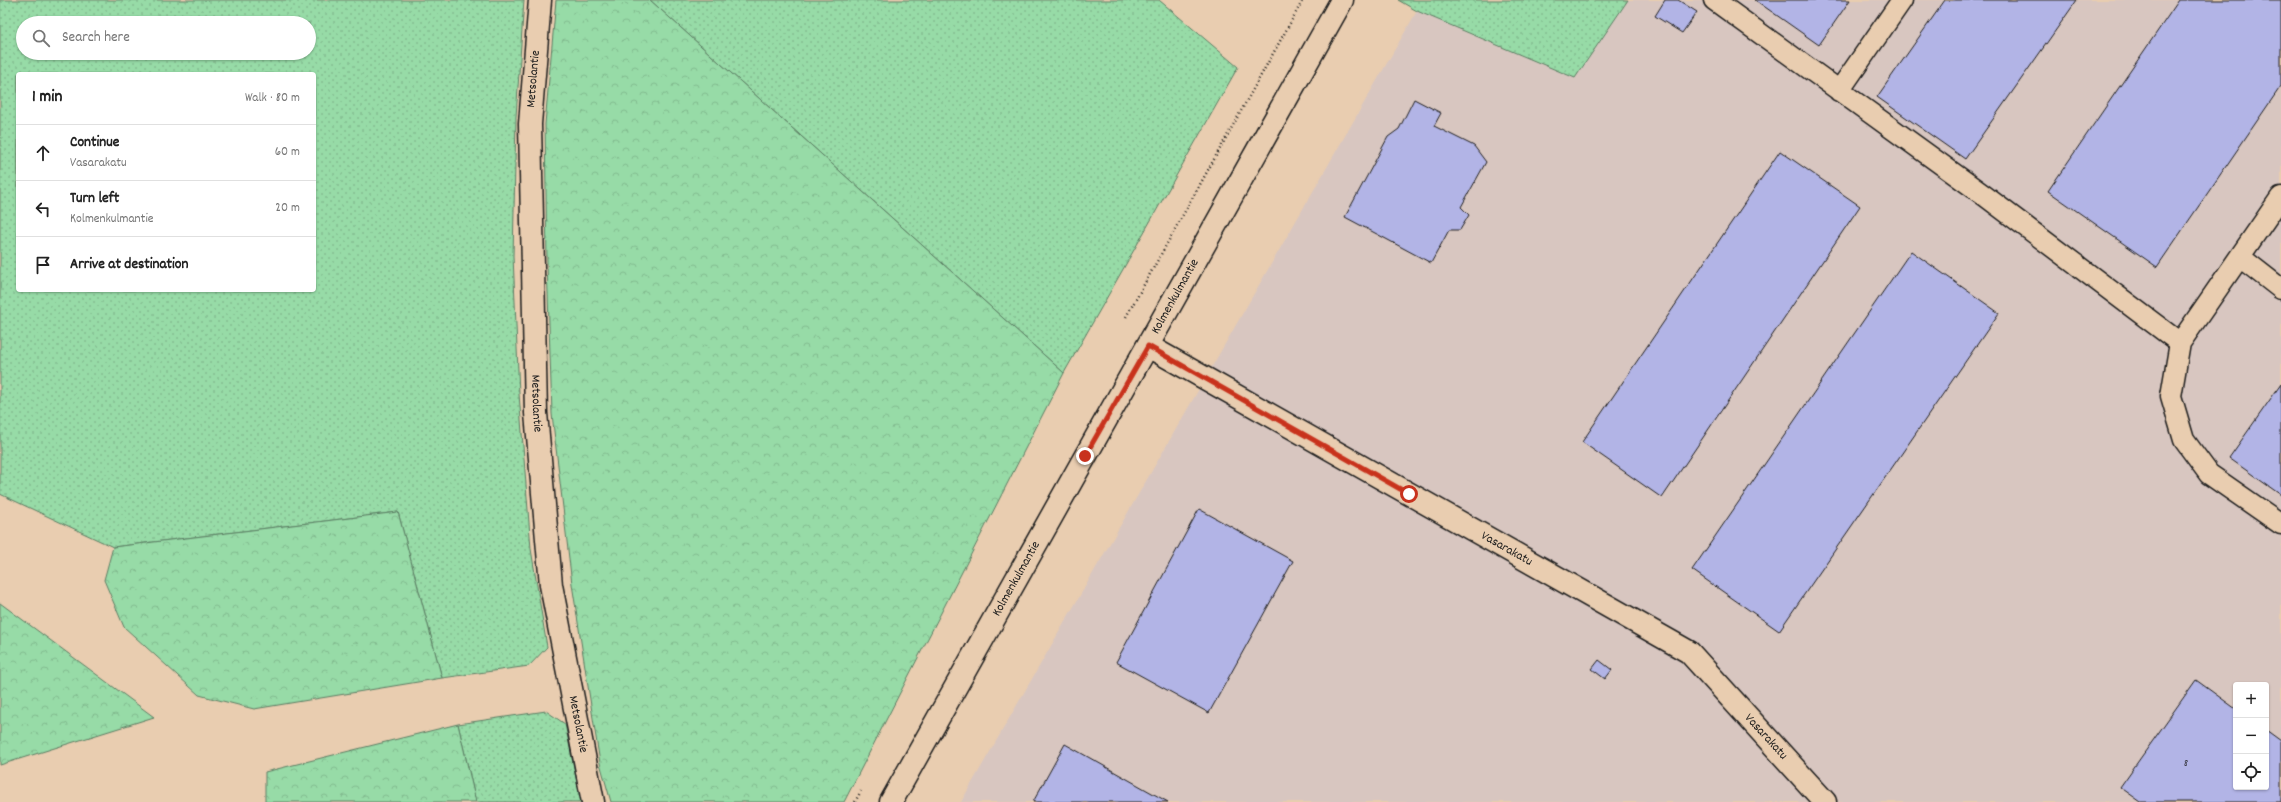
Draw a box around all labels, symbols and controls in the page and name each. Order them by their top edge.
search box [16,16,316,60]
icon: search [30,27,52,49]
text: Search here [62,27,130,49]
street label: Metsolantie [522,49,546,108]
text: 1 min [32,86,62,110]
text: Walk · 80 m [245,89,300,108]
text: Continue [70,132,119,154]
icon: ahead [32,142,54,164]
text: 60 m [275,143,300,162]
text: Vasarakatu [70,154,127,173]
text: Turn left [70,188,119,210]
icon: left [32,198,54,220]
text: 20 m [275,199,300,218]
text: Kolmenkulmantie [70,210,154,229]
icon: arrive [32,254,54,276]
text: Arrive at destination [70,254,188,276]
street label: Kolmenkulmantie [1147,255,1204,338]
street label: Metsolantie [526,375,547,433]
route end [1076,447,1094,465]
route start [1400,485,1418,503]
street label: Vasarakatu [1477,527,1536,571]
street label: Kolmenkulmantie [988,538,1045,620]
map controls [2233,682,2269,790]
button: + [2233,682,2269,718]
street label: Metsolantie [563,694,593,755]
street label: Vasarakatu [1740,709,1792,764]
button: − [2233,718,2269,754]
button: locate [2233,754,2269,790]
house number: 8 [2184,756,2188,772]

